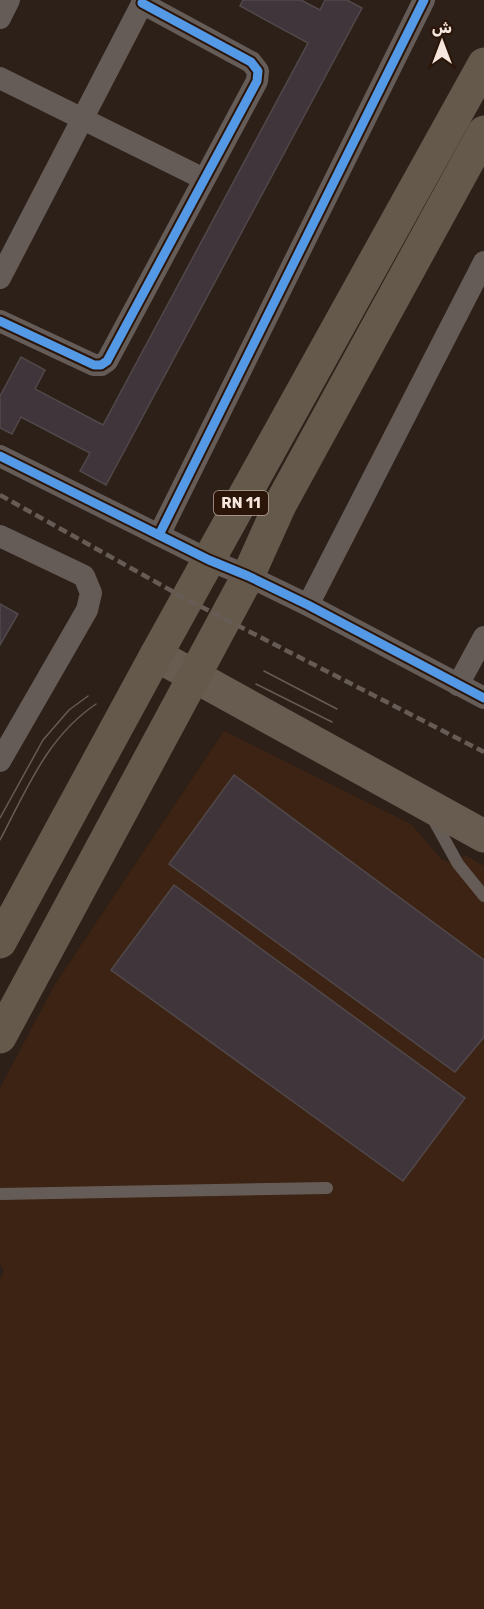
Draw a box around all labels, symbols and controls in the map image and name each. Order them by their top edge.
north arrow [412,12,472,72]
text: ش [432,18,452,37]
road number: RN 11 [214,491,268,515]

